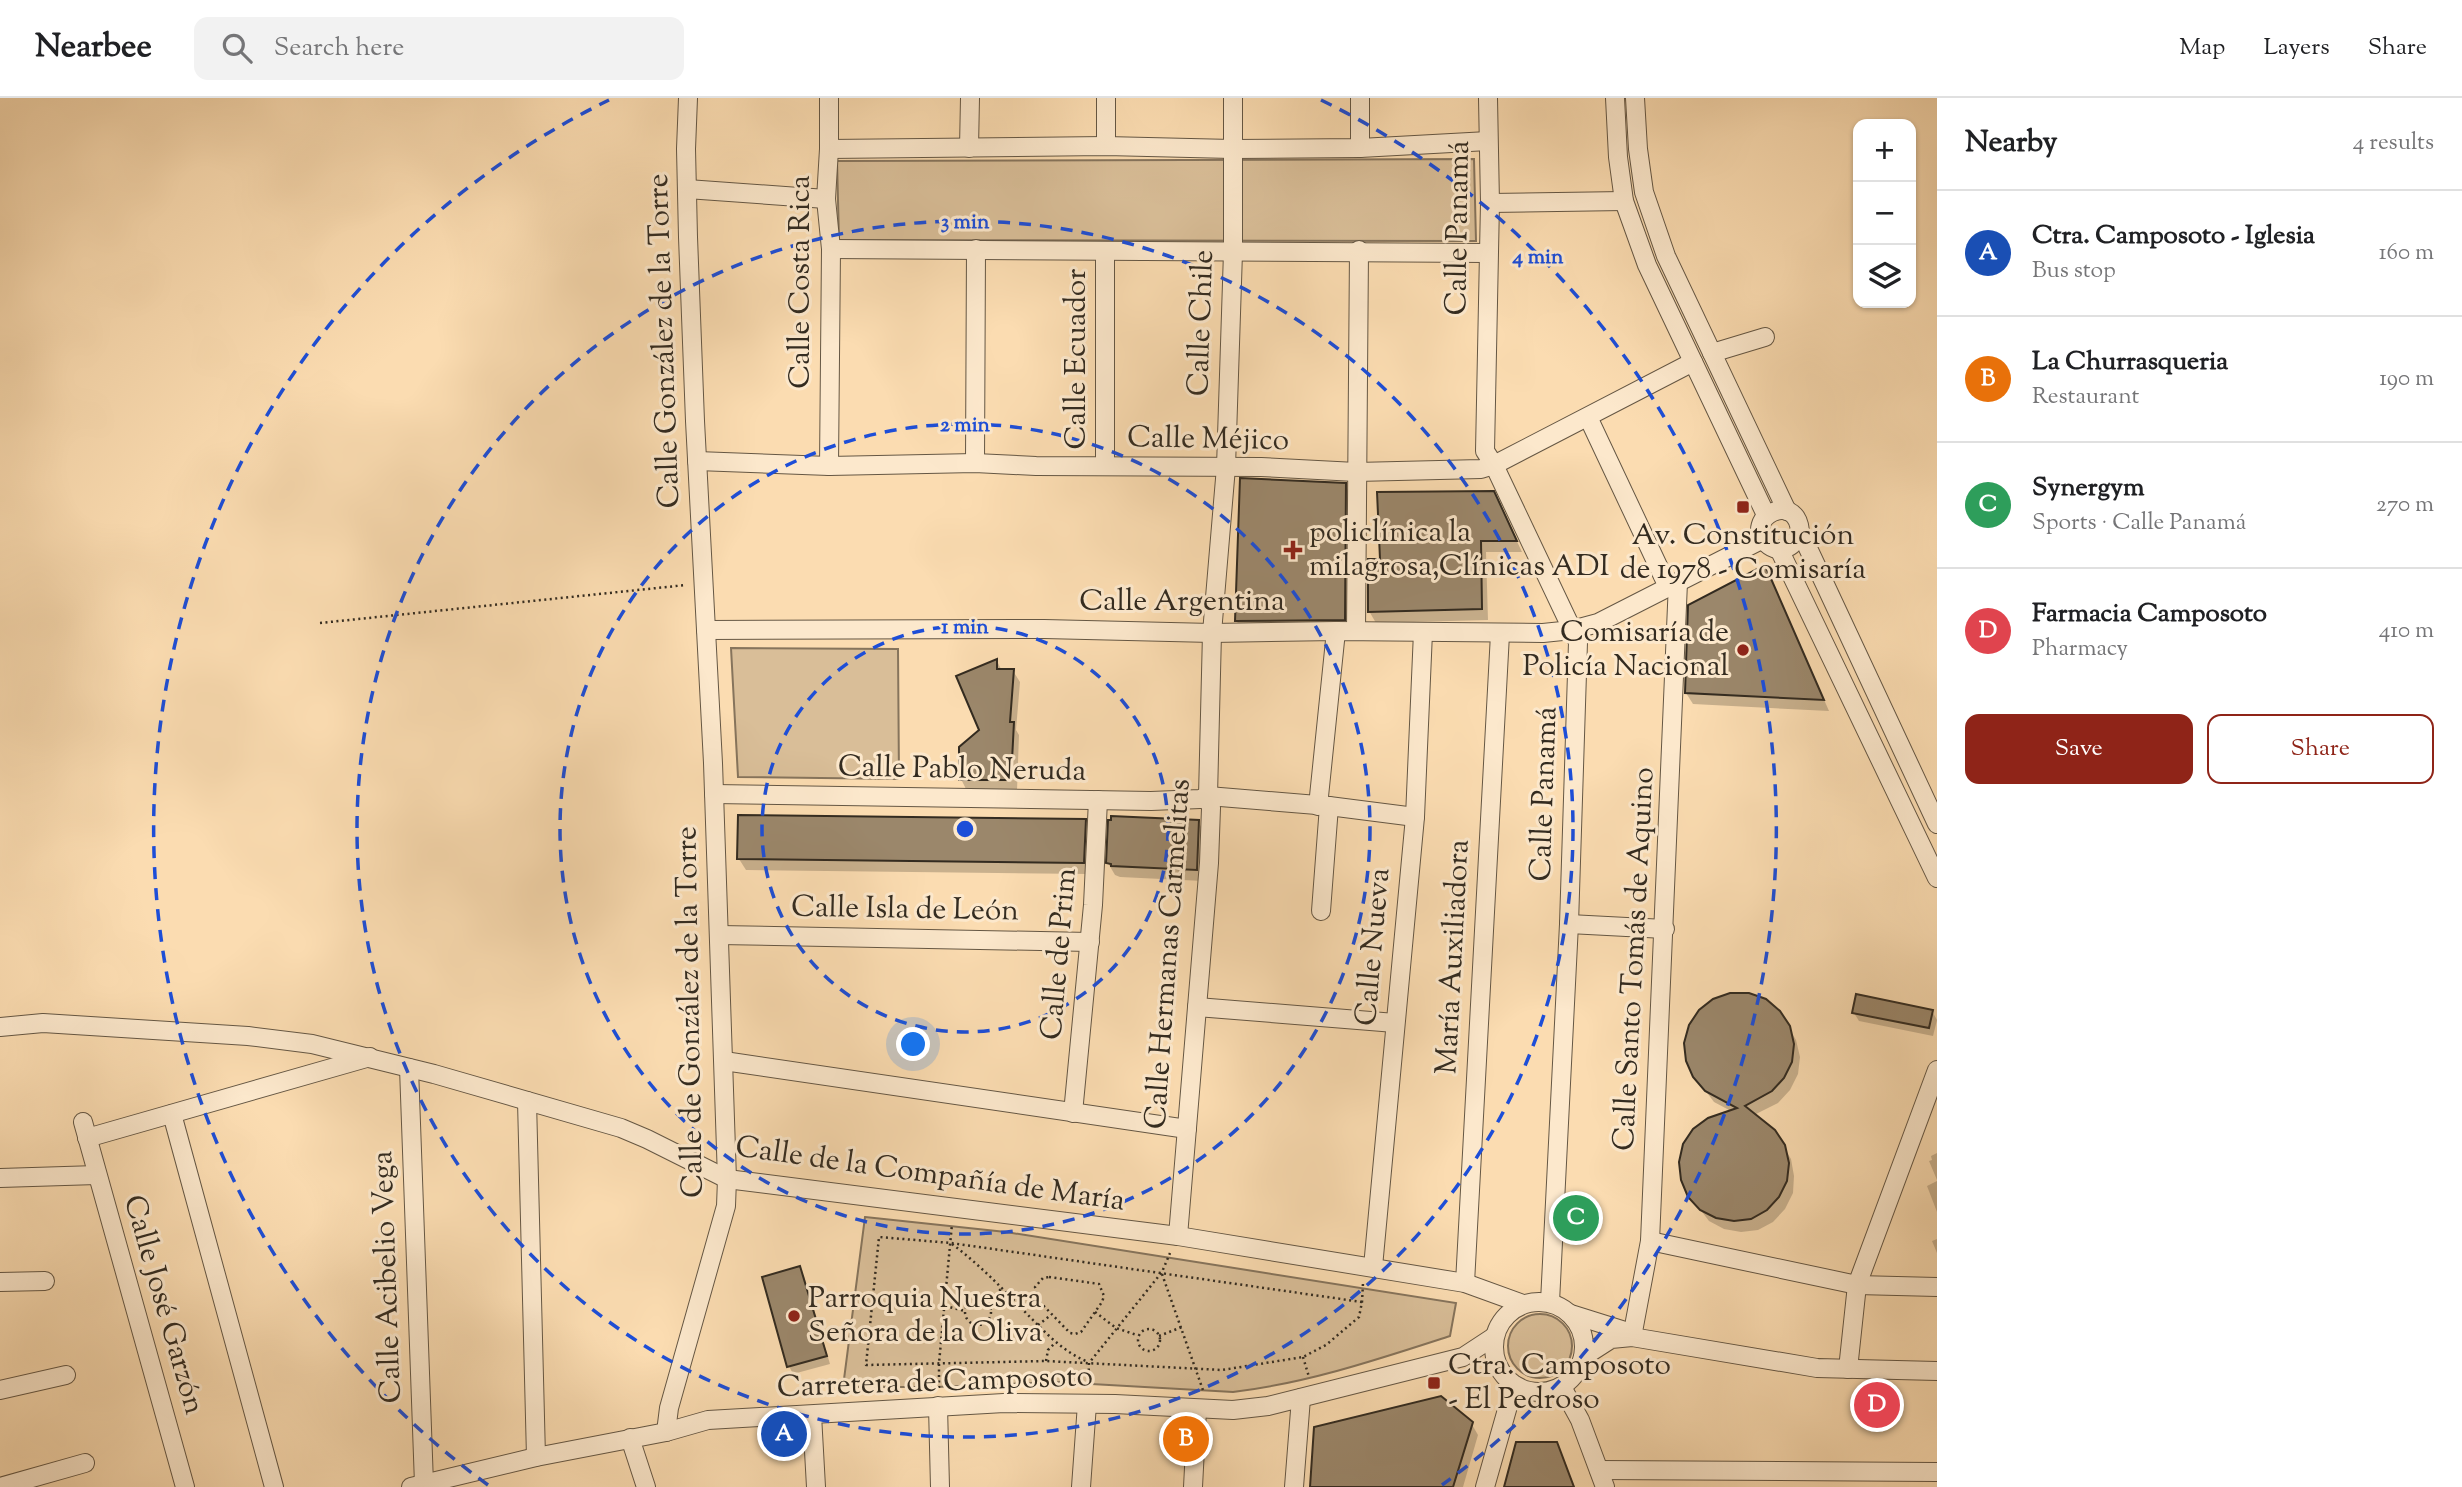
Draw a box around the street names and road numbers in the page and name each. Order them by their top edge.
street label: Calle Panamá [1436,140,1482,316]
street label: Calle González de la Torre [638,173,692,509]
street label: Calle Costa Rica [780,175,823,389]
street label: Calle Chile [1178,249,1226,397]
street label: Calle Ecuador [1056,268,1099,450]
street label: Calle Méjico [1127,417,1289,463]
street label: Calle Argentina [1079,581,1285,624]
street label: Calle Panamá [1520,706,1570,882]
street label: Calle Pablo Neruda [837,746,1087,794]
street label: Calle Santo Tomás de Aquino [1603,766,1667,1152]
street label: Calle Hermanas Carmelitas [1135,777,1203,1131]
street label: Calle de González de la Torre [666,826,716,1198]
street label: María Auxiliadora [1426,838,1482,1075]
street label: Calle de Prim [1031,866,1089,1042]
street label: Calle Nueva [1346,866,1402,1028]
street label: Calle Isla de León [791,887,1020,933]
street label: Calle de la Compañía de María [733,1126,1128,1224]
street label: Calle Acibelio Vega [362,1150,414,1404]
street label: Calle José Garzón [111,1190,215,1420]
street label: Carretera de Camposoto [776,1356,1094,1410]

